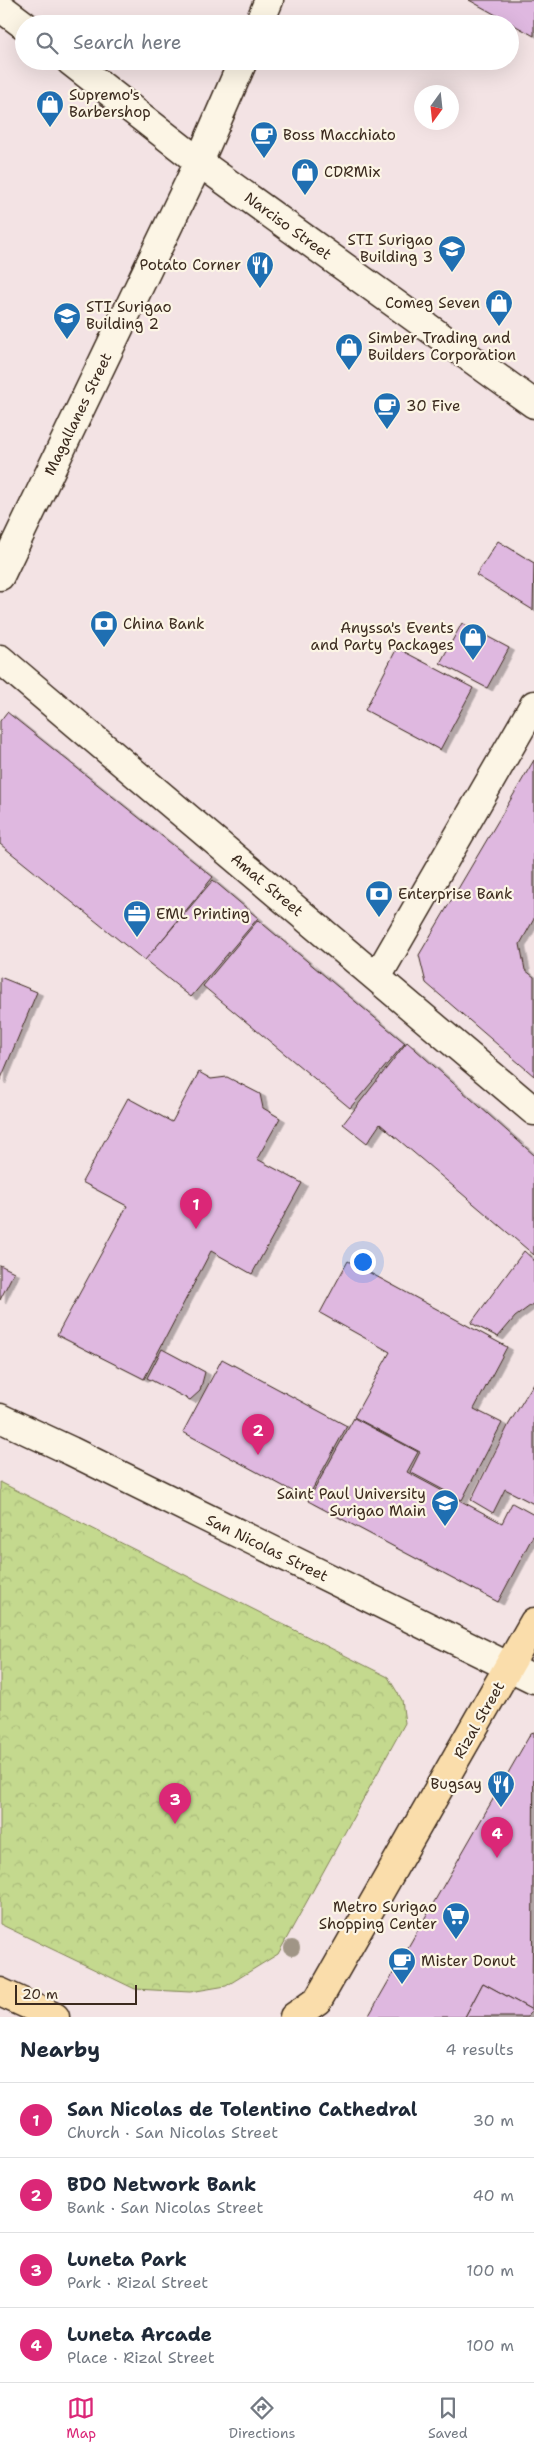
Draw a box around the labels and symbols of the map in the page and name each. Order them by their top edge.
place label: Supremo's Barbershop [69,85,151,122]
north arrow [414,85,459,130]
shop icon: Supremo's Barbershop [35,89,65,128]
cafe icon: Boss Macchiato [249,120,279,159]
place label: Boss Macchiato [283,125,396,145]
shop icon: CDRMix [290,157,320,196]
place label: CDRMix [324,162,380,182]
street label: Narciso Street [240,188,336,264]
place label: STI Surigao Building 3 [347,230,433,267]
school or university icon: STI Surigao Building 3 [437,234,467,273]
restaurant icon: Potato Corner [245,250,275,289]
place label: Potato Corner [139,255,241,275]
shop icon: Comeg Seven [484,288,514,327]
place label: Comeg Seven [385,293,480,313]
place label: STI Surigao Building 2 [86,297,172,334]
school or university icon: STI Surigao Building 2 [52,301,82,340]
place label: Simber Trading and Builders Corporation [368,328,516,365]
shop icon: Simber Trading and Builders Corporation [334,332,364,371]
street label: Magallanes Street [40,349,116,479]
cafe icon: 30 Five [372,391,402,430]
place label: 30 Five [406,396,461,416]
bank icon: China Bank [89,609,119,648]
place label: China Bank [123,614,205,634]
place label: Anyssa's Events and Party Packages [311,618,454,655]
shop icon: Anyssa's Events and Party Packages [458,622,488,661]
street label: Amat Street [227,849,307,921]
bank icon: Enterprise Bank [364,879,394,918]
place label: Enterprise Bank [398,884,513,904]
office icon: EML Printing [122,899,152,938]
place label: EML Printing [156,904,250,924]
pin: 1 [180,1188,212,1229]
your location [350,1249,376,1275]
pin: 2 [242,1414,274,1455]
place label: Saint Paul University Surigao Main [277,1484,426,1521]
school or university icon: Saint Paul University Surigao Main [430,1488,460,1527]
street label: San Nicolas Street [202,1510,332,1586]
street label: Rizal Street [449,1678,509,1762]
restaurant icon: Bugsay [486,1769,516,1808]
place label: Bugsay [431,1774,482,1794]
pin: 3 [159,1783,191,1824]
pin: 4 [481,1817,513,1858]
place label: Metro Surigao Shopping Center [319,1897,437,1934]
supermarket icon: Metro Surigao Shopping Center [441,1901,471,1940]
cafe icon: Mister Donut [387,1946,417,1985]
place label: Mister Donut [421,1951,516,1971]
scale bar [15,1982,138,2005]

